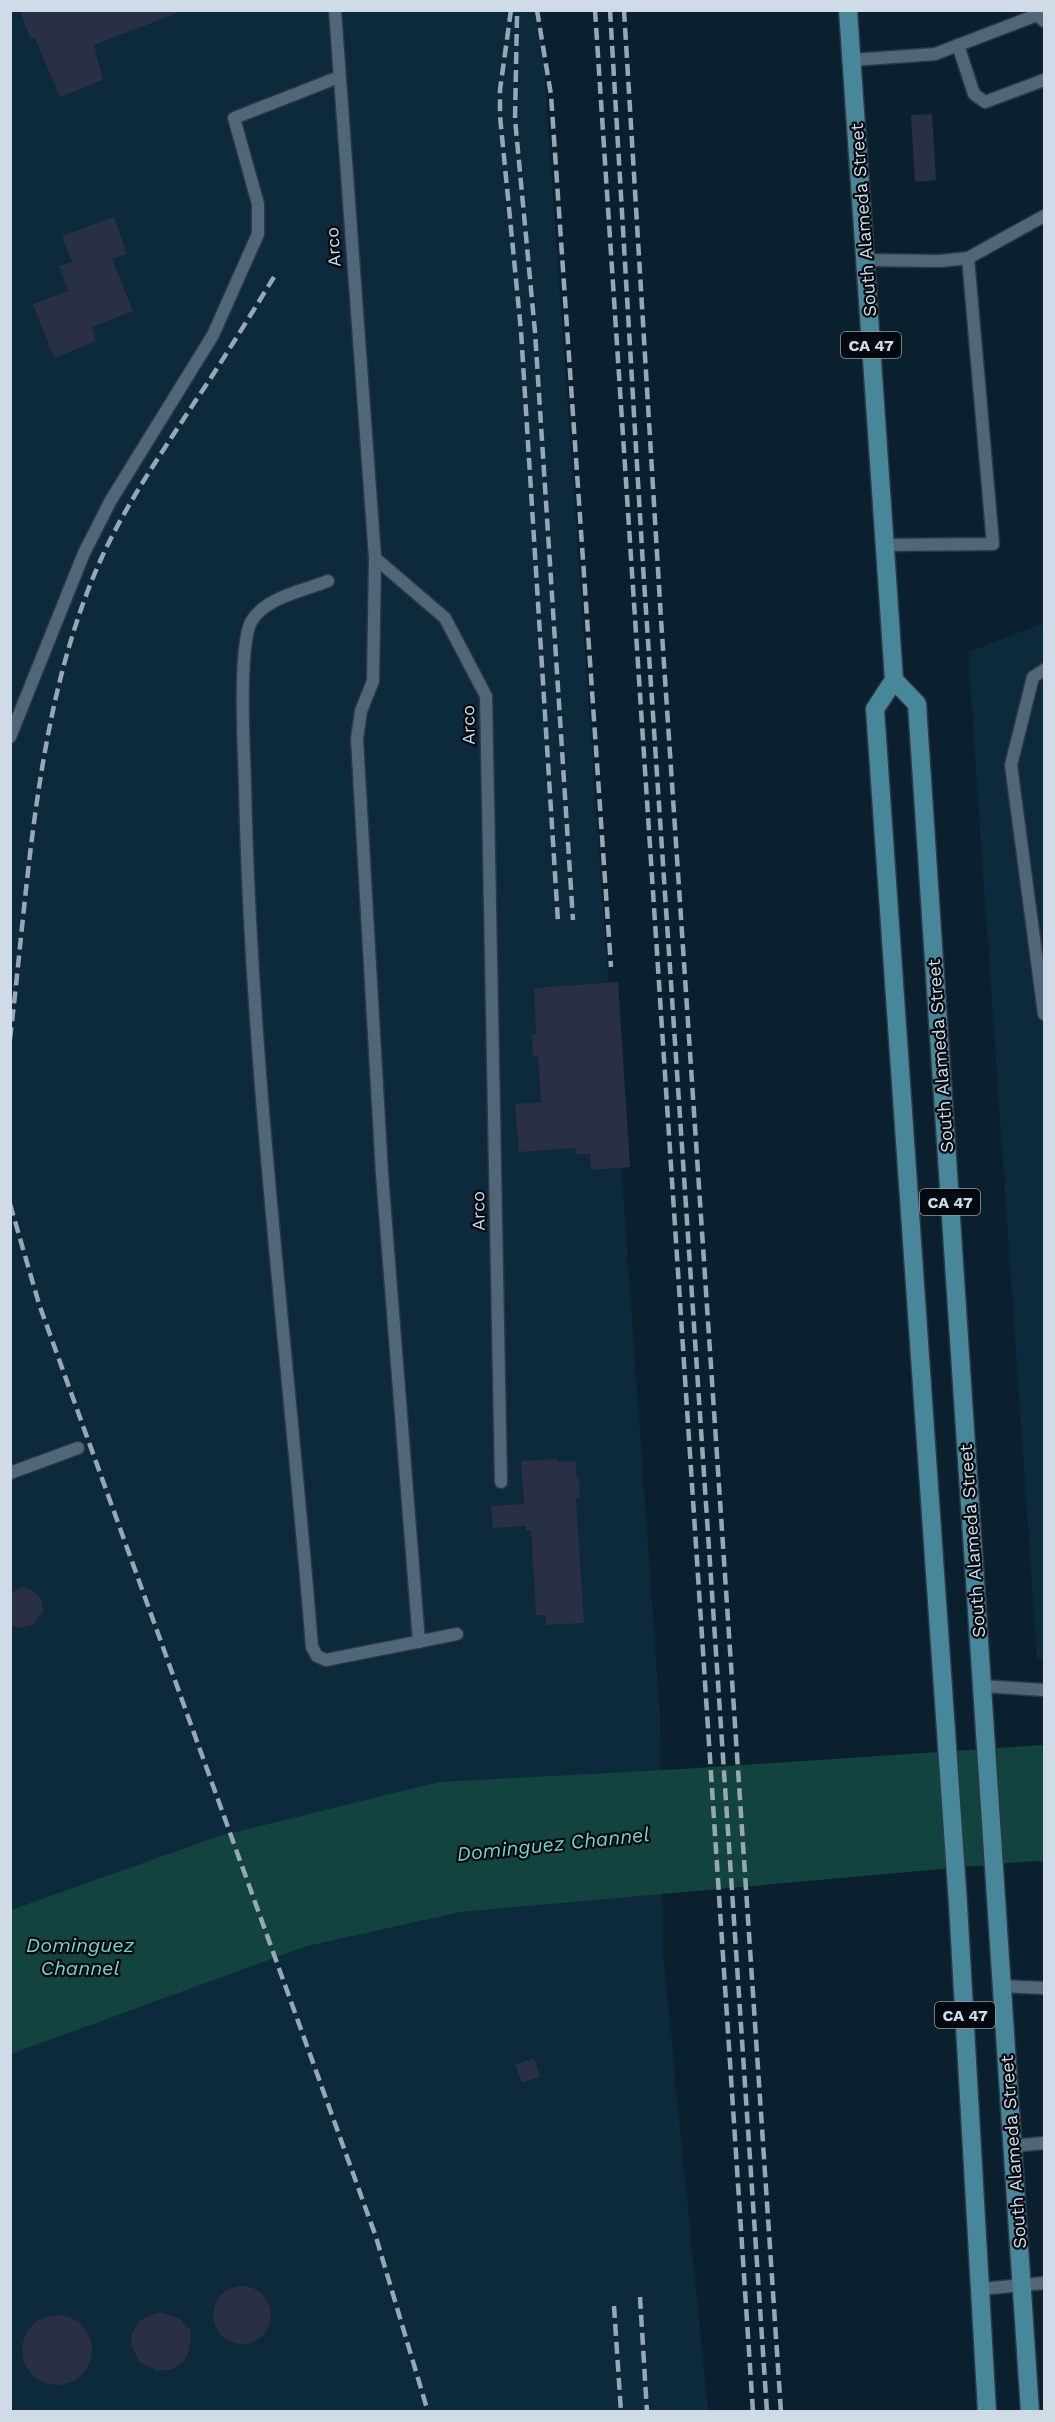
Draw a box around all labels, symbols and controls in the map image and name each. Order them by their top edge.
street label: South Alameda Street [846,122,880,318]
street label: Arco [321,226,345,268]
road number: CA 47 [841,332,901,358]
street label: Arco [457,705,479,745]
street label: South Alameda Street [923,958,957,1154]
road number: CA 47 [920,1189,980,1215]
street label: Arco [467,1191,489,1231]
street label: South Alameda Street [955,1443,989,1639]
water label: Dominguez Channel [455,1822,651,1866]
water label: Dominguez Channel [26,1933,135,1980]
road number: CA 47 [935,2002,995,2028]
street label: South Alameda Street [996,2054,1030,2250]

